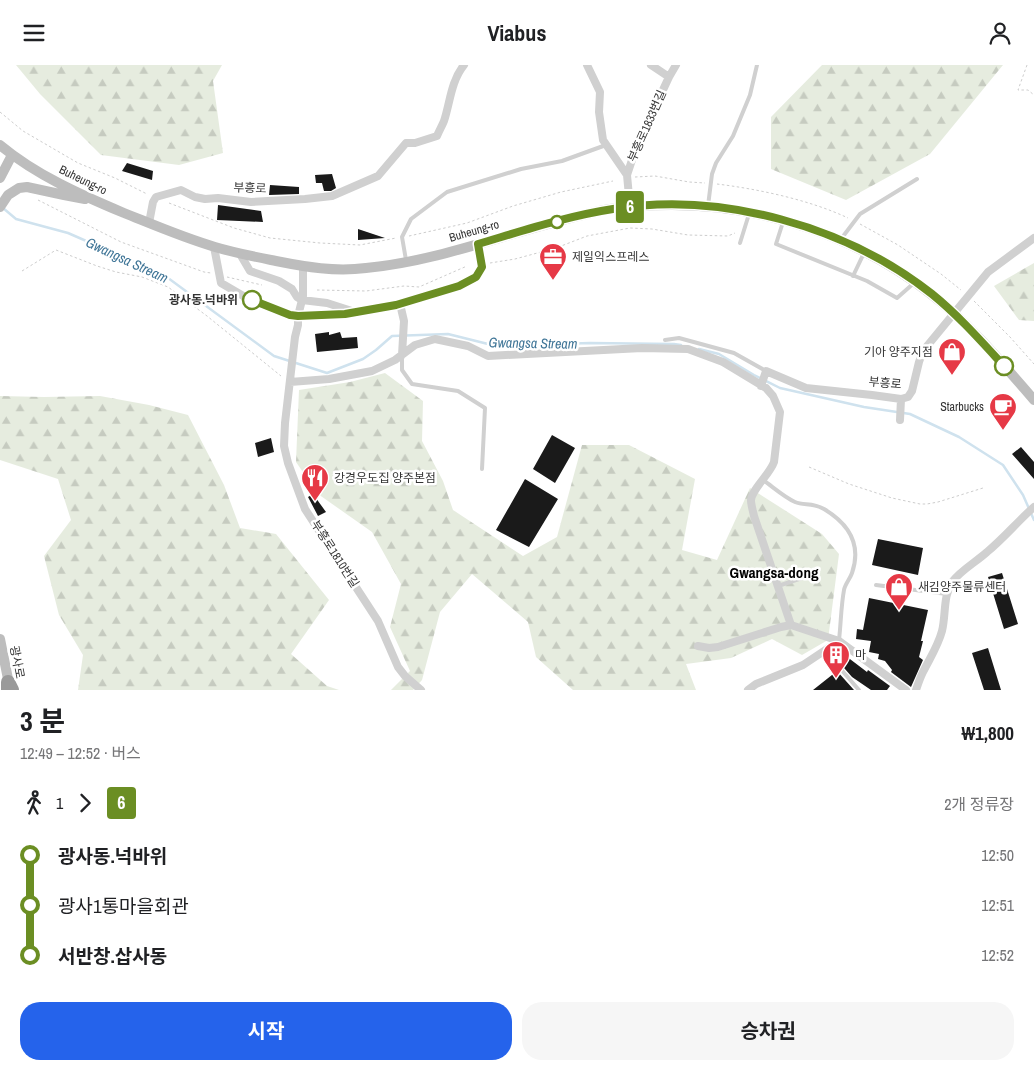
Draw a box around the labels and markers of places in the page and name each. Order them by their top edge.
unlabelled marker [550,215,564,229]
office icon: 제일익스프레스 [538,242,568,281]
place label: 제일익스프레스 [572,249,649,265]
marker: 광사동.넉바위 [242,290,262,310]
place label: 광사동.넉바위 [169,292,238,308]
shop icon: 기아 양주지점 [937,337,967,376]
place label: 기아 양주지점 [864,344,933,360]
unlabelled marker [994,356,1014,376]
cafe icon: Starbucks [988,392,1018,431]
place label: Starbucks [940,399,984,415]
restaurant icon: 강경우도집 양주본점 [300,463,330,502]
place label: 강경우도집 양주본점 [334,470,436,486]
shop icon: 새김양주물류센터 [884,572,914,611]
place label: 새김양주물류센터 [918,579,1006,595]
building icon: 마 [821,640,851,679]
place label: 마 [855,647,866,663]

